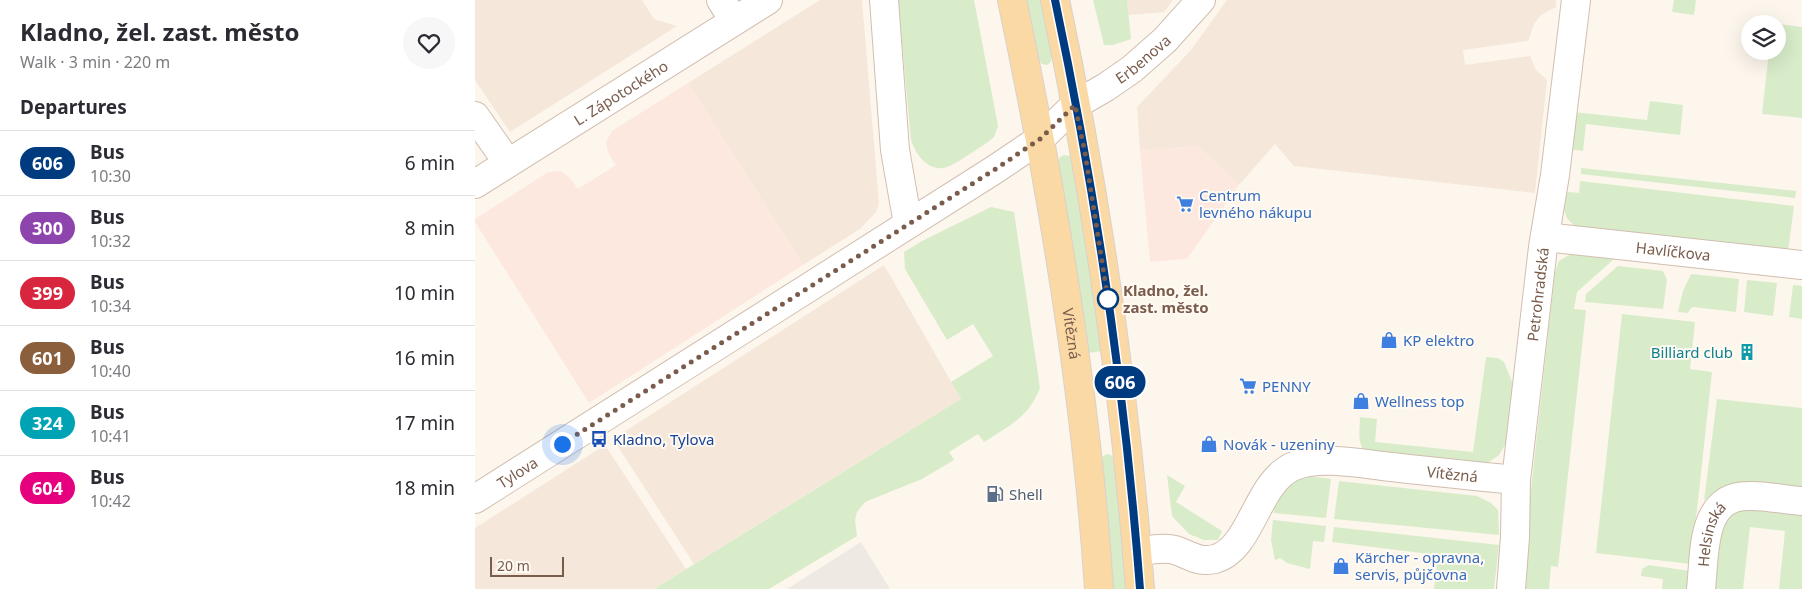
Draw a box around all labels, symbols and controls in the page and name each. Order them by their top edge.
text: Kladno, žel. zast. město [20,15,299,48]
map controls [1741,15,1786,60]
button: layers [1741,15,1786,60]
button: heart [403,17,455,69]
street label: Erbenova [1111,30,1175,88]
text: Walk · 3 min · 220 m [20,51,170,73]
street label: L. Zápotockého [570,55,672,130]
text: Departures [20,94,127,120]
text: Bus [90,139,125,165]
text: 6 min [405,150,455,176]
text: 606 [32,151,63,175]
text: 10:30 [90,165,131,187]
place label: Centrum levného nákupu [1199,185,1312,222]
supermarket icon: Centrum levného nákupu [1175,194,1195,214]
text: Bus [90,204,125,230]
text: 8 min [405,215,455,241]
text: 300 [32,216,63,240]
text: 10:32 [90,230,131,252]
street label: Havlíčkova [1635,237,1712,265]
street label: Petrohradská [1522,246,1553,342]
text: Bus [90,269,125,295]
text: 10 min [394,280,455,306]
place label: Kladno, žel. zast. město [1123,280,1209,317]
text: 399 [32,281,63,305]
marker: Kladno, žel. zast. město [1097,288,1119,310]
text: 10:34 [90,295,131,317]
street label: Vítězná [1058,307,1085,360]
shop icon: KP elektro [1379,330,1399,350]
place label: KP elektro [1403,330,1474,350]
text: Bus [90,334,125,360]
place label: Billiard club [1651,342,1733,362]
building icon: Billiard club [1737,342,1757,362]
text: 16 min [394,345,455,371]
text: 601 [32,346,63,370]
text: 10:40 [90,360,131,382]
line badge: 606 [1091,366,1149,398]
text: 606 [1105,370,1135,394]
supermarket icon: PENNY [1238,376,1258,396]
place label: PENNY [1262,376,1311,396]
shop icon: Wellness top [1351,391,1371,411]
place label: Wellness top [1375,391,1465,411]
text: Bus [90,399,125,425]
text: 17 min [394,410,455,436]
text: 324 [32,411,63,435]
text: 10:41 [90,425,131,447]
bus stop icon: Kladno, Tylova [589,429,609,449]
place label: Kladno, Tylova [613,429,714,449]
your location [550,432,575,457]
shop icon: Novák - uzeniny [1199,434,1219,454]
place label: Novák - uzeniny [1223,434,1335,454]
street label: Tylova [493,452,541,493]
street label: Vítězná [1426,461,1479,486]
text: Bus [90,464,125,490]
text: 18 min [394,475,455,501]
text: 604 [32,476,63,500]
fuel station icon: Shell [985,484,1005,504]
place label: Shell [1009,484,1043,504]
text: 10:42 [90,490,131,512]
street label: Helsinská [1693,497,1730,568]
place label: Kärcher - opravna, servis, půjčovna [1355,547,1484,584]
scale bar [490,554,564,577]
text: 20 m [497,556,530,575]
shop icon: Kärcher - opravna, servis, půjčovna [1331,556,1351,576]

